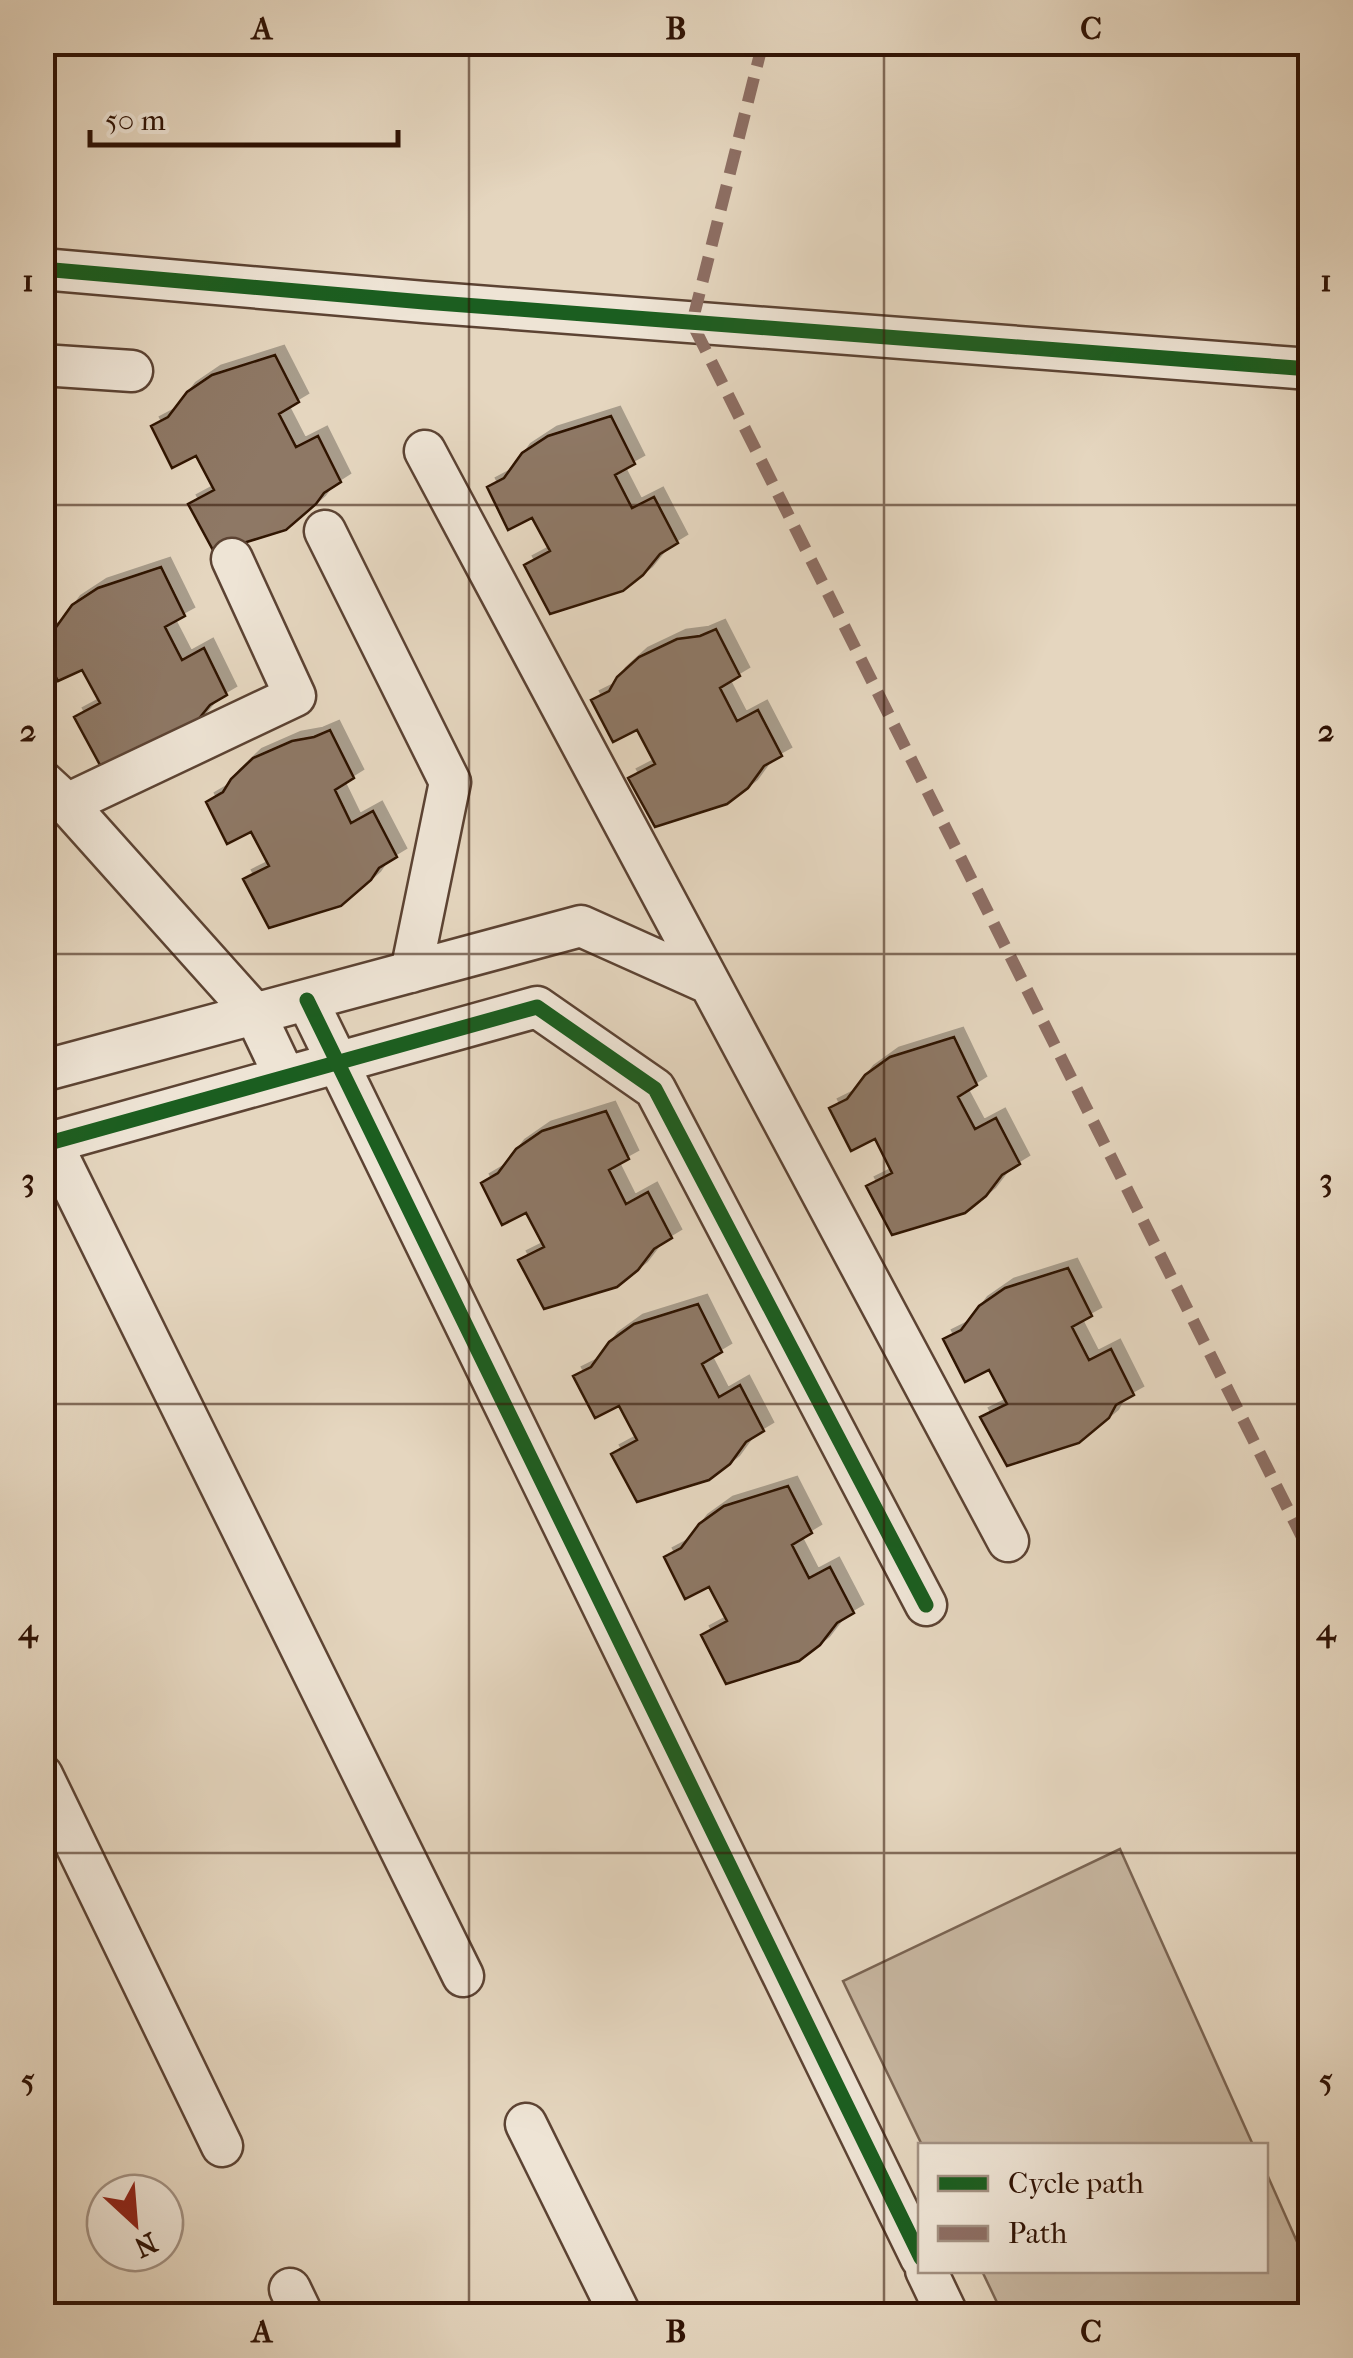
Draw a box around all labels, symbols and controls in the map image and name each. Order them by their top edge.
text: A [250,10,274,47]
text: B [666,10,686,47]
text: C [1080,10,1102,47]
scale bar [90,85,398,147]
text: 50 m [105,103,166,138]
text: 1 [22,262,34,299]
text: 1 [1320,262,1332,299]
text: 2 [20,712,36,749]
text: 2 [1318,712,1334,749]
text: 3 [21,1161,35,1198]
text: 3 [1319,1161,1333,1198]
text: 4 [18,1611,40,1649]
text: 4 [1316,1611,1338,1649]
text: 5 [21,2061,35,2098]
text: 5 [1319,2061,1333,2098]
legend [918,2143,1268,2273]
text: Cycle path [1008,2166,1144,2201]
north arrow [85,2173,185,2273]
text: Path [1008,2216,1067,2251]
text: N [128,2226,163,2265]
text: A [250,2313,274,2350]
text: B [666,2313,686,2350]
text: C [1080,2313,1102,2350]

